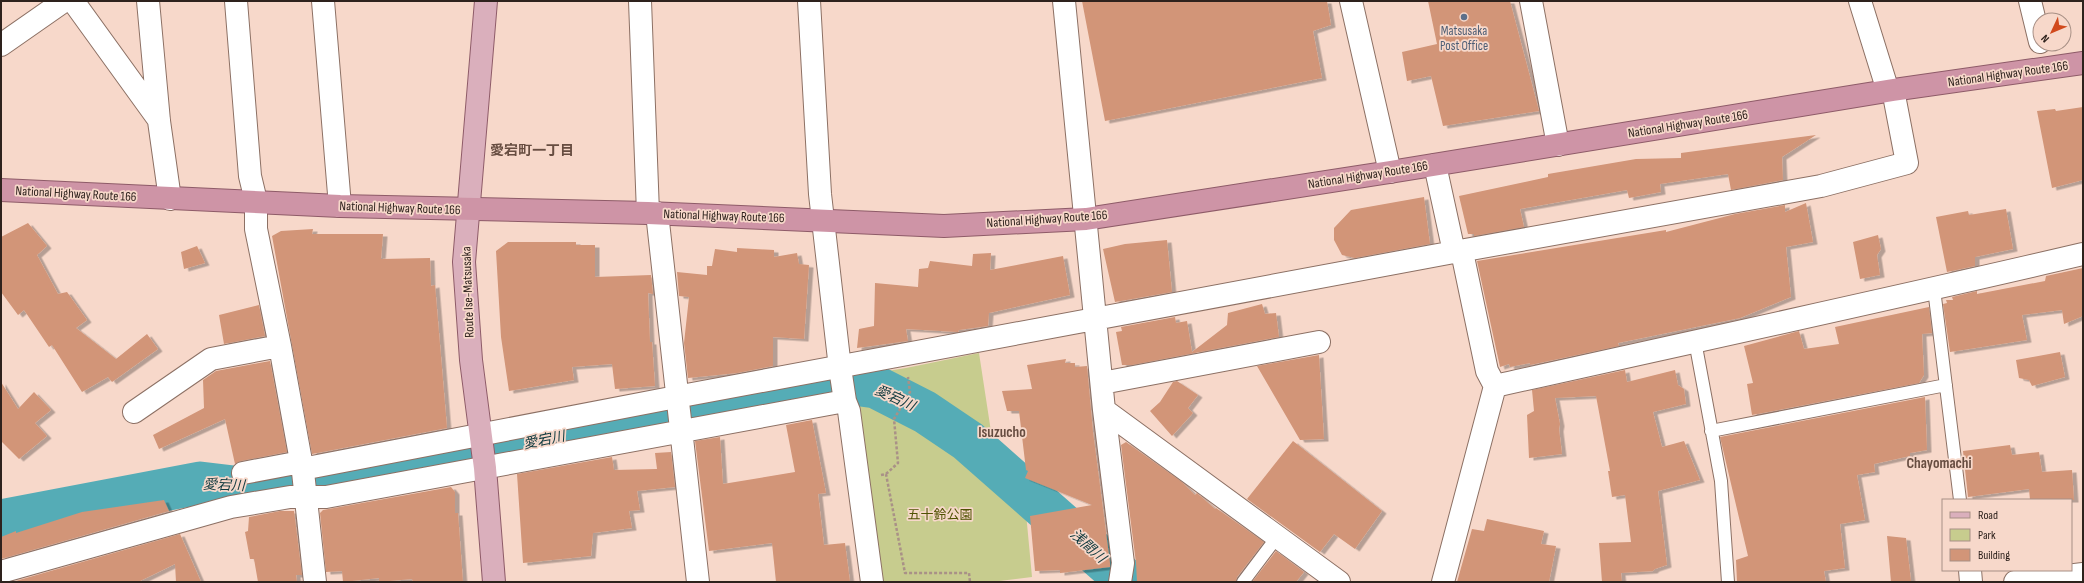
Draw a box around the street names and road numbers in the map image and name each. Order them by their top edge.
street label: National Highway Route 166 [1947,58,2069,90]
street label: National Highway Route 166 [1627,107,1749,141]
street label: National Highway Route 166 [1307,158,1429,192]
street label: National Highway Route 166 [15,183,137,205]
street label: National Highway Route 166 [339,198,461,218]
street label: National Highway Route 166 [663,206,785,226]
street label: National Highway Route 166 [986,207,1108,231]
street label: Route Ise-Matsusaka [458,246,478,338]

